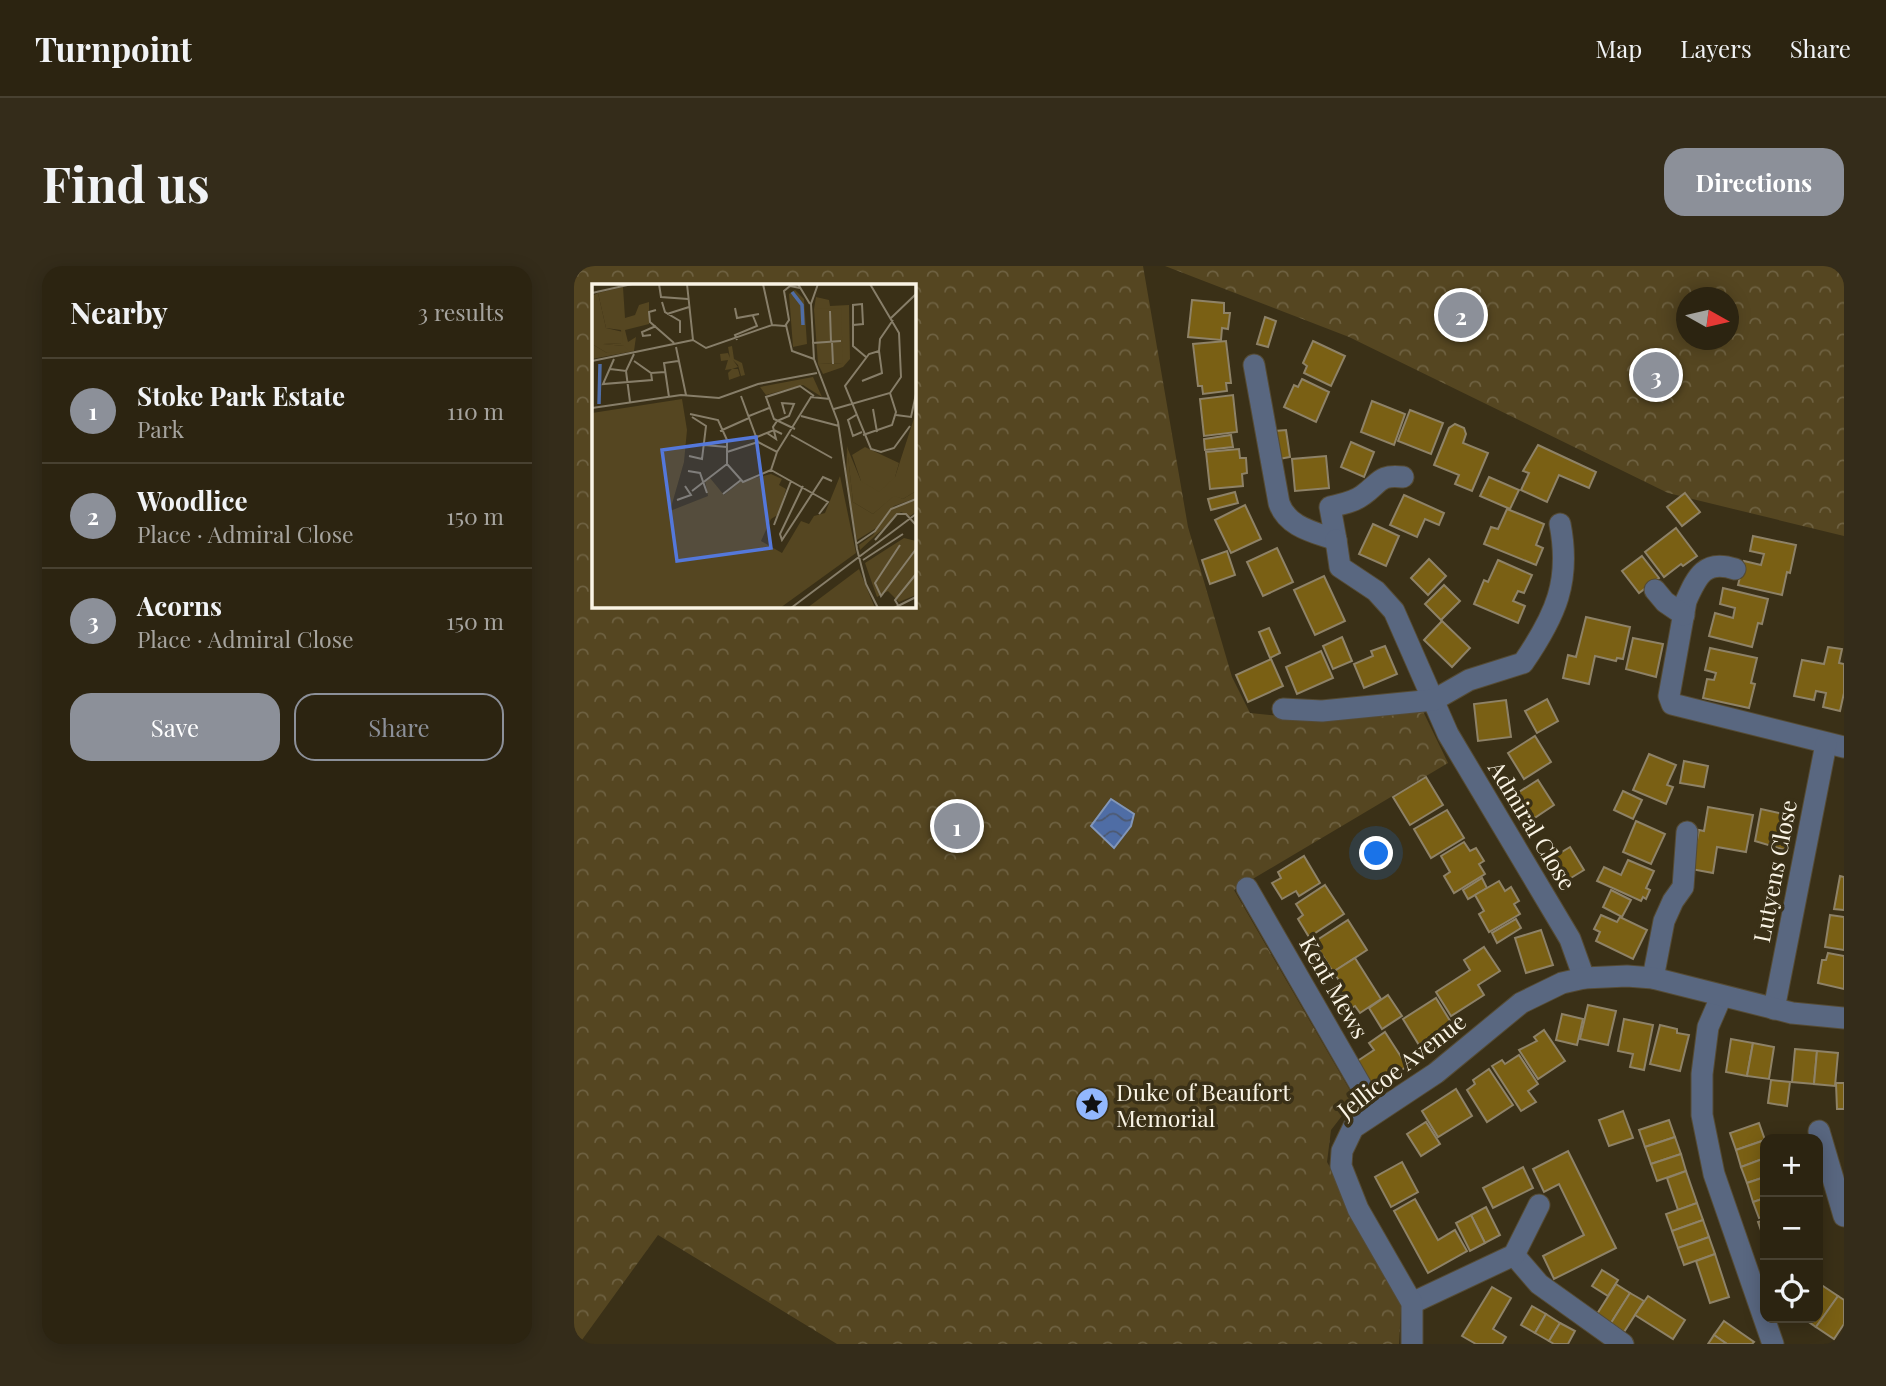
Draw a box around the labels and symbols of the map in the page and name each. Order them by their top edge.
inset map [592,284,915,607]
north arrow [1676,287,1739,350]
pin: 2 [1438,289,1484,341]
pin: 3 [1633,349,1679,401]
street label: Admiral Close [1482,754,1584,895]
street label: Lutyens Close [1745,797,1803,945]
pin: 1 [934,800,980,852]
your location [1359,836,1393,870]
street label: Kent Mews [1293,930,1377,1044]
street label: Jellicoe Avenue [1330,1005,1472,1126]
place label: Duke of Beaufort Memorial [1116,1076,1291,1133]
place icon: Duke of Beaufort Memorial [1073,1085,1111,1123]

